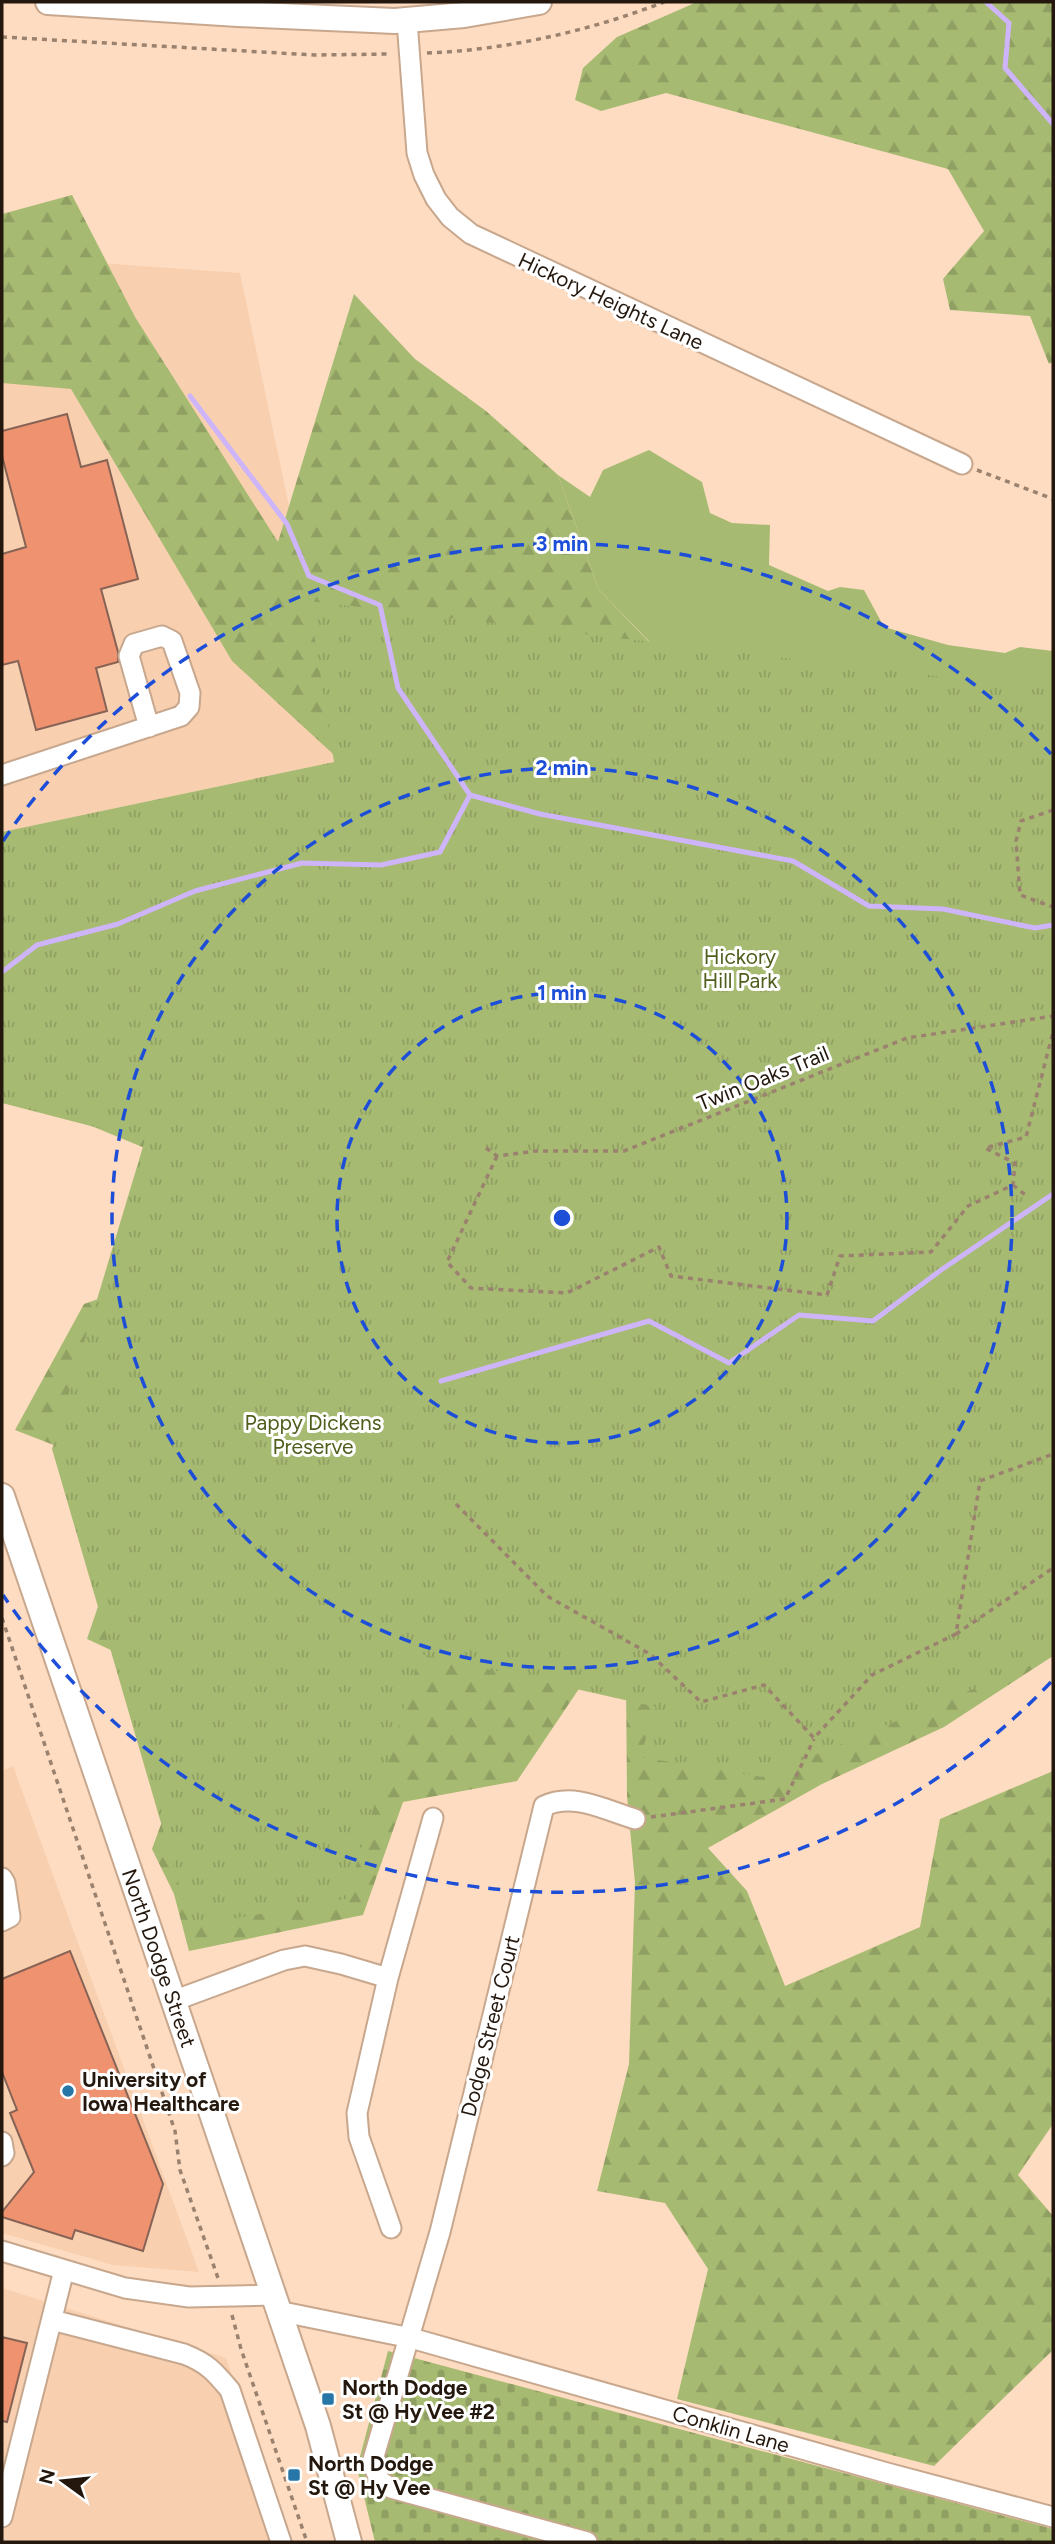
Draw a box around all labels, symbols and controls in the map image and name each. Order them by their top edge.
street label: Hickory Heights Lane [514,247,708,355]
text: 3 min [536,531,588,556]
text: 2 min [536,755,588,780]
park label: Hickory Hill Park [702,944,778,993]
text: 1 min [537,980,587,1005]
street label: Twin Oaks Trail [694,1040,832,1116]
centre of rings [550,1206,574,1230]
park label: Pappy Dickens Preserve [244,1410,382,1459]
street label: North Dodge Street [117,1865,201,2051]
street label: Dodge Street Court [455,1933,525,2119]
place label: University of Iowa Healthcare [82,2067,240,2116]
marker: University of Iowa Healthcare [60,2083,76,2099]
place label: North Dodge St @ Hy Vee #2 [342,2375,495,2424]
marker: North Dodge St @ Hy Vee #2 [320,2391,336,2407]
street label: Conklin Lane [670,2400,792,2458]
north arrow [28,2446,98,2516]
place label: North Dodge St @ Hy Vee [308,2451,434,2500]
text: N [34,2467,60,2487]
marker: North Dodge St @ Hy Vee [286,2467,302,2483]

